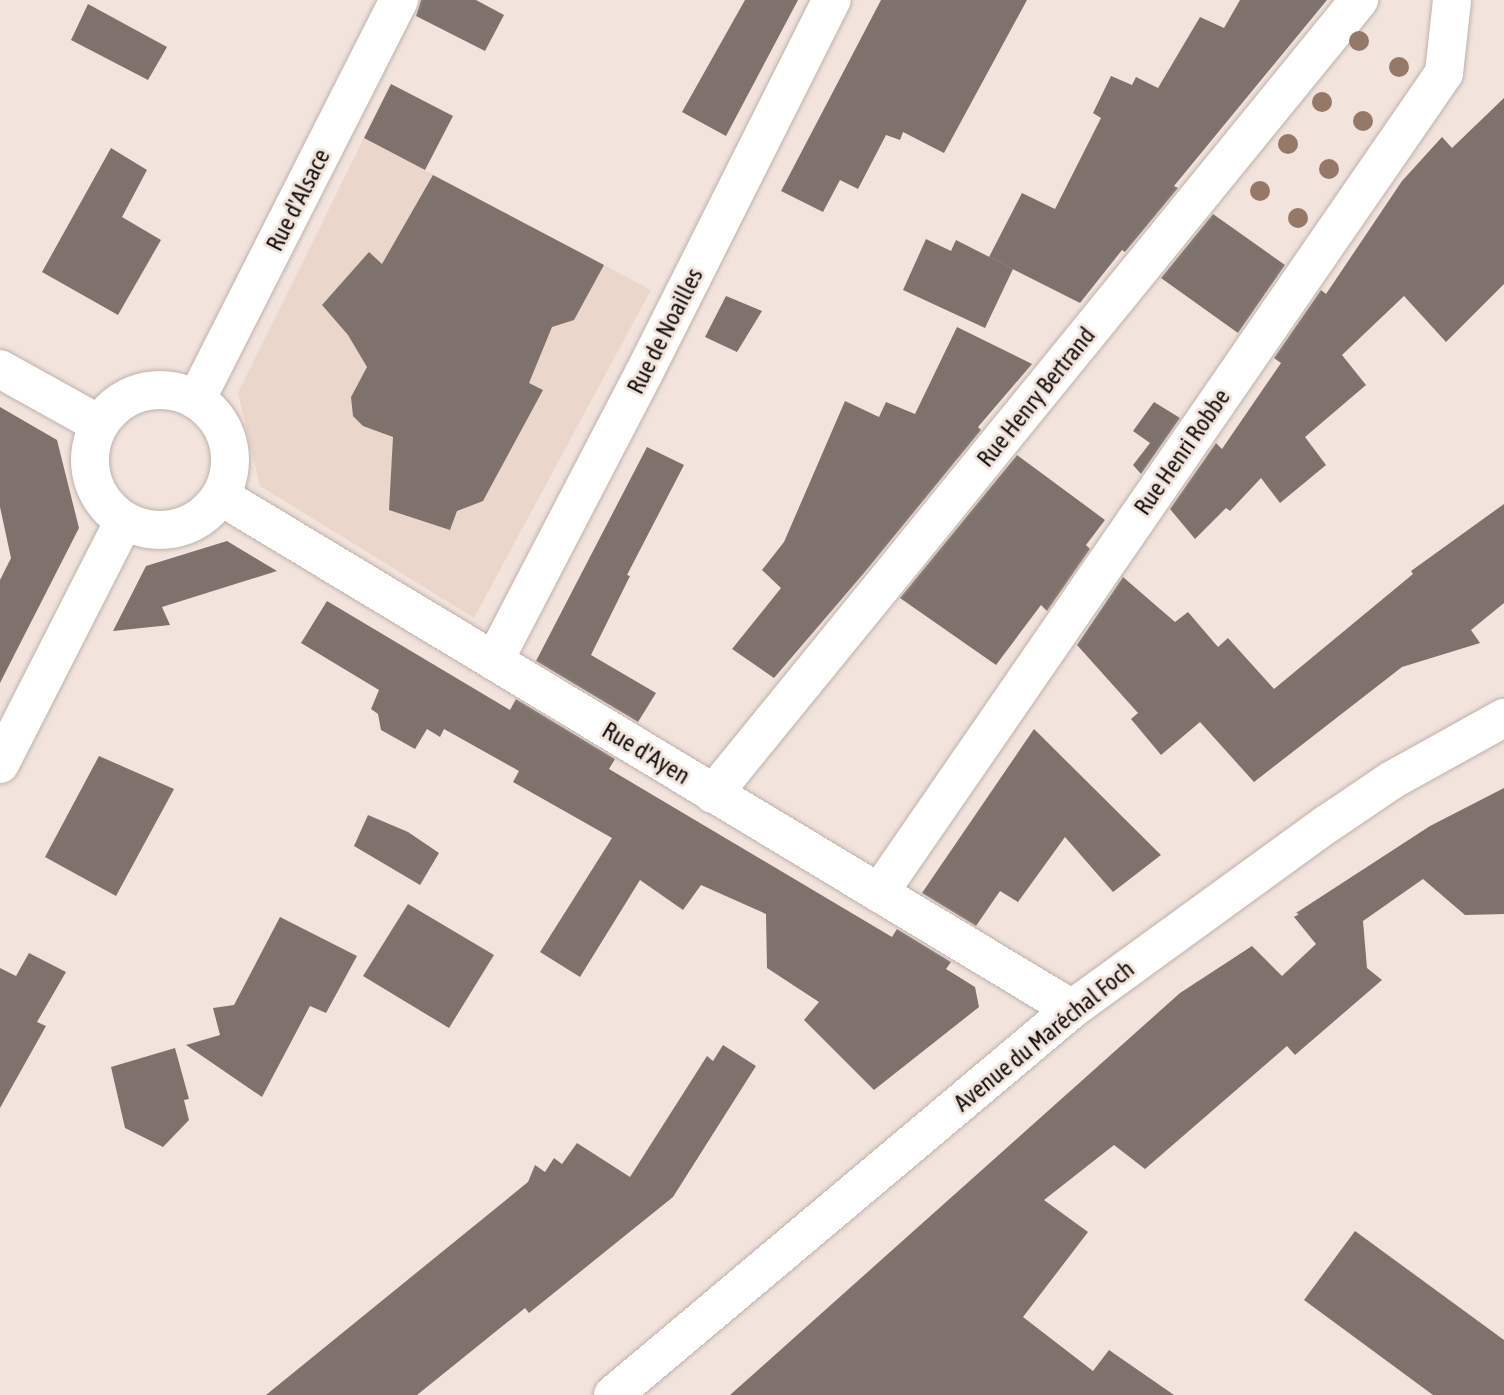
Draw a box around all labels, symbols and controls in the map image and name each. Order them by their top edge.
street label: Rue d'Alsace [260,144,336,256]
street label: Rue de Noailles [621,263,709,399]
street label: Rue Henry Bertrand [971,321,1101,473]
street label: Rue Henri Robbe [1128,384,1236,520]
street label: Rue d'Ayen [597,716,695,790]
street label: Avenue du Maréchal Foch [948,955,1140,1117]

